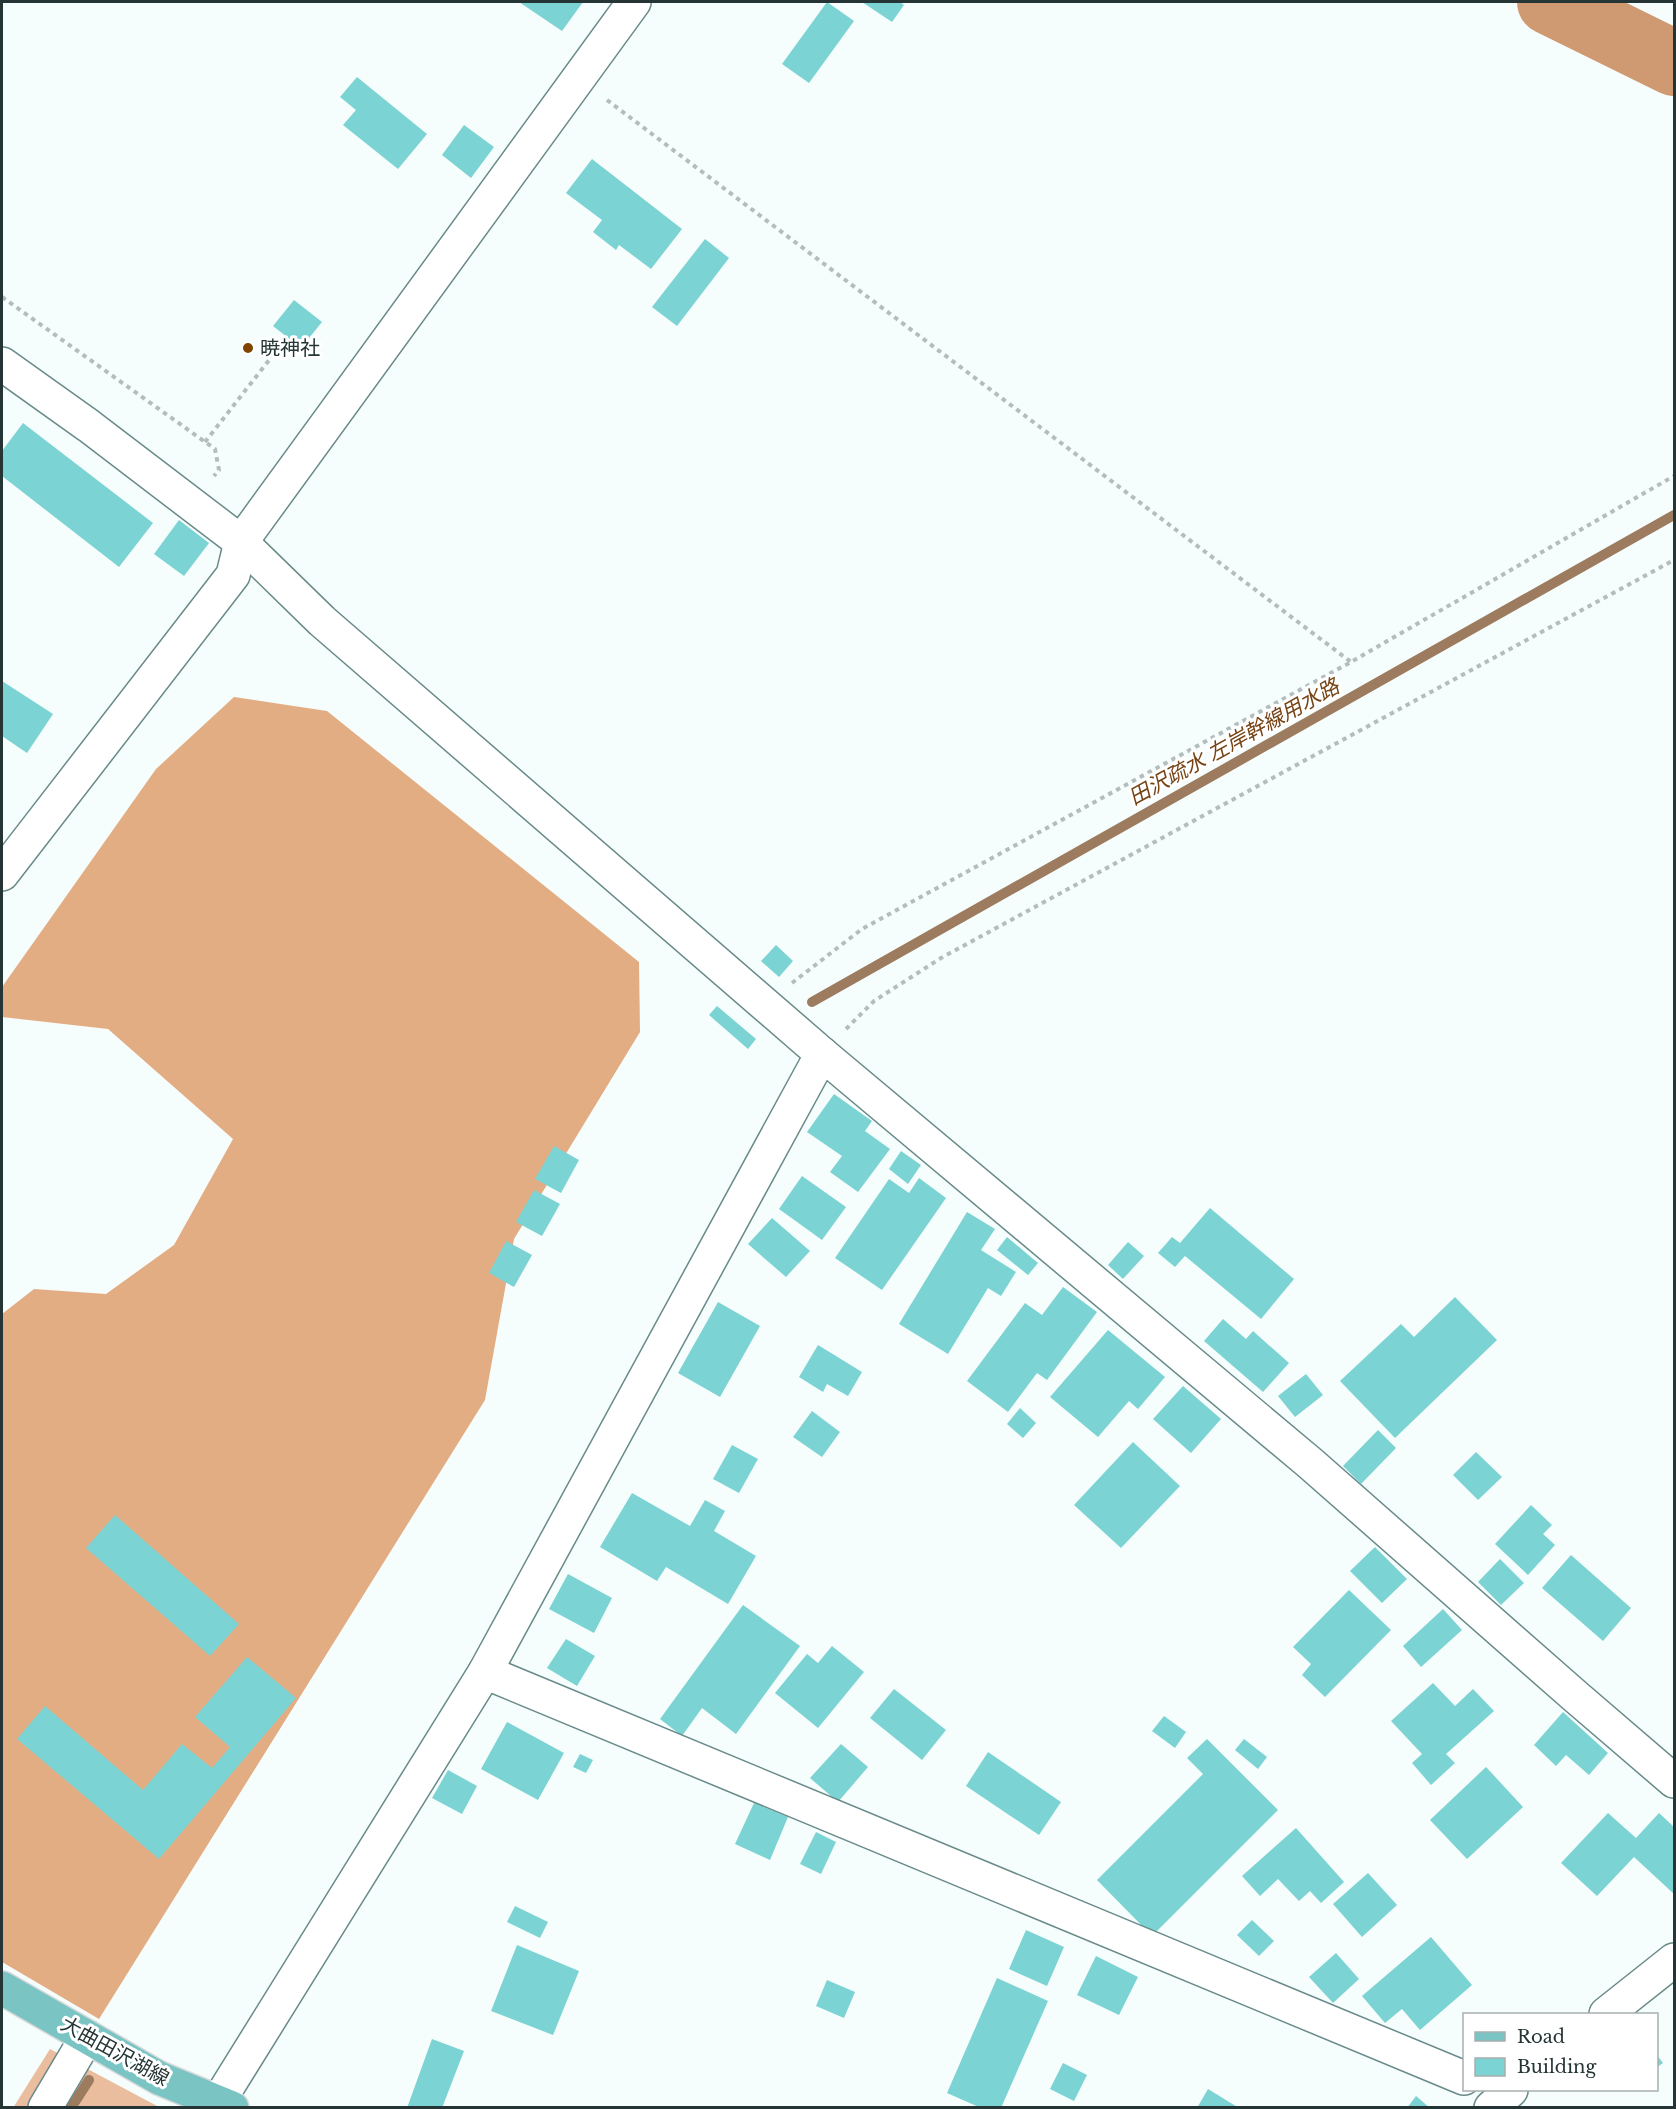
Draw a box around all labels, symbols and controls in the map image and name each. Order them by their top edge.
place label: 暁神社 [260,336,320,360]
marker: 暁神社 [241,341,255,355]
water label: 田沢疏水 左岸幹線用水路 [1124,672,1346,811]
street label: 大曲田沢湖線 [57,2011,173,2091]
legend [1463,2013,1658,2091]
text: Road [1517,2026,1565,2048]
text: Building [1517,2056,1596,2078]

